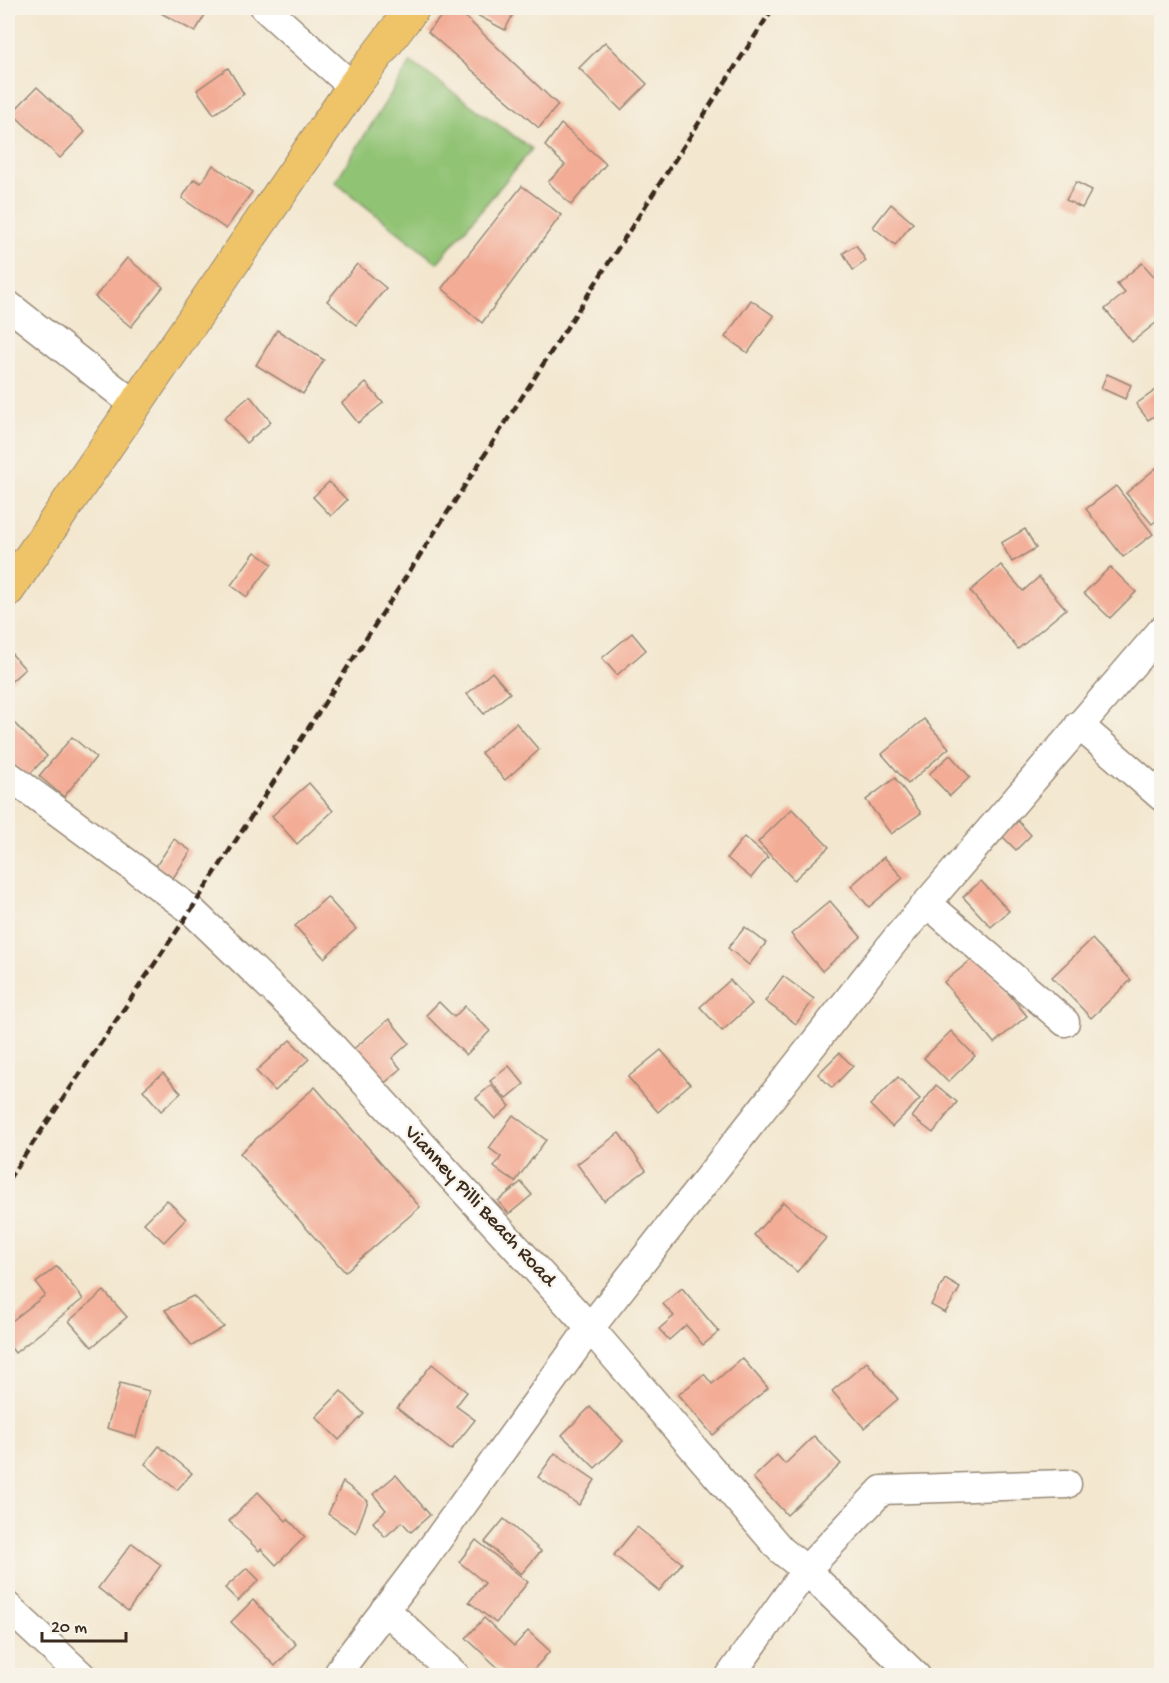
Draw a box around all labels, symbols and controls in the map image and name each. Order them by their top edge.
street label: Vianney Pilli Beach Road [397,1120,561,1294]
scale bar [42,1605,126,1643]
text: 20 m [51,1618,87,1639]

